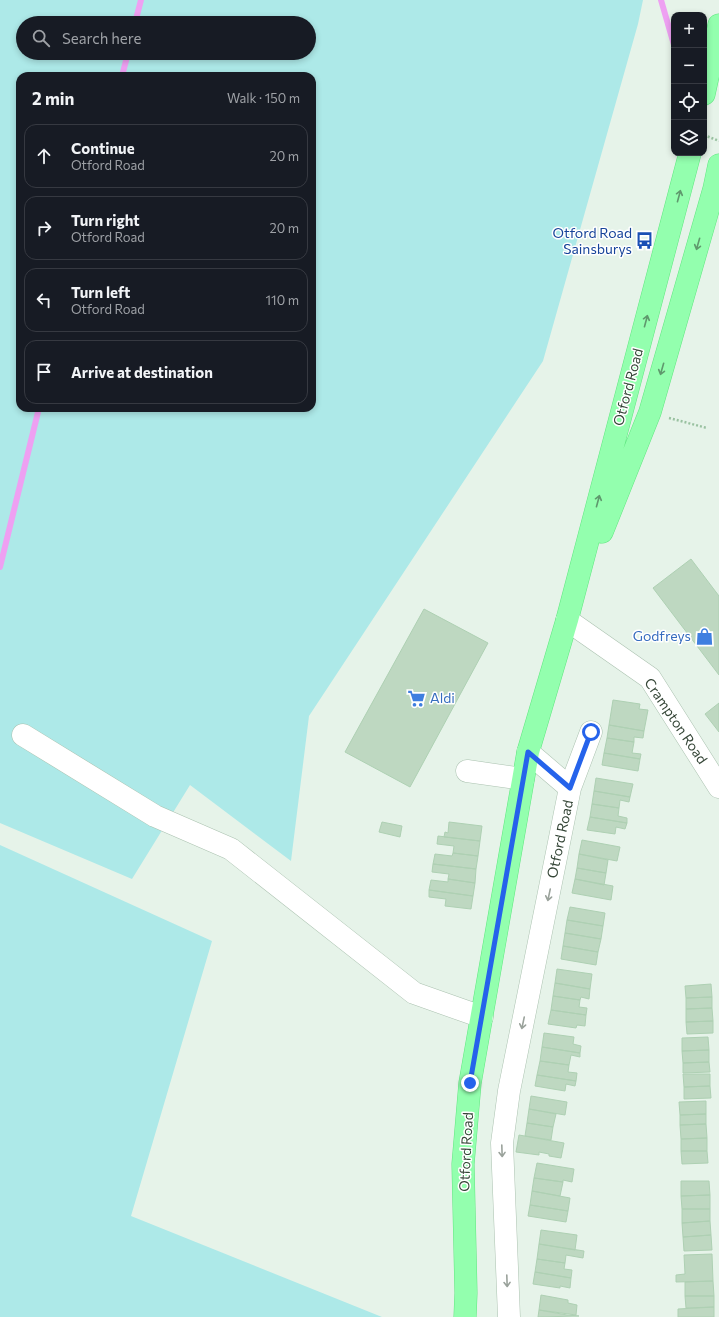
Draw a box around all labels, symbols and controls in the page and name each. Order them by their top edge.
map controls [671,12,707,156]
button: + [671,12,707,48]
search box [16,16,316,60]
icon: search [30,27,52,49]
text: Search here [62,29,141,47]
button: − [671,48,707,84]
button: locate [671,84,707,120]
text: 2 min [32,88,74,109]
text: Walk · 150 m [227,90,300,106]
button: layers [671,120,707,156]
text: Continue [71,139,135,157]
icon: ahead [33,145,55,167]
text: 20 m [270,148,299,164]
text: Otford Road [71,157,145,173]
one-way arrow [676,189,683,202]
text: Turn right [71,211,140,229]
icon: right [33,217,55,239]
text: 20 m [270,220,299,236]
place label: Otford Road Sainsburys [552,224,632,257]
text: Otford Road [71,229,145,245]
bus stop icon: Otford Road Sainsburys [635,231,655,251]
one-way arrow [694,237,701,250]
text: Turn left [71,283,130,301]
icon: left [33,289,55,311]
text: 110 m [266,292,299,308]
text: Otford Road [71,301,145,317]
one-way arrow [642,315,650,328]
street label: Otford Road [609,346,646,427]
icon: arrive [33,361,55,383]
one-way arrow [658,362,665,375]
text: Arrive at destination [71,363,213,381]
one-way arrow [595,495,602,508]
shop icon: Godfreys [694,626,714,646]
place label: Godfreys [633,627,691,644]
street label: Crampton Road [641,674,711,767]
supermarket icon: Aldi [407,688,427,708]
place label: Aldi [430,689,455,706]
route start [582,723,600,741]
street label: Otford Road [543,798,576,880]
one-way arrow [544,888,552,901]
one-way arrow [518,1016,526,1029]
route end [461,1074,479,1092]
street label: Otford Road [455,1112,476,1192]
one-way arrow [499,1144,506,1157]
one-way arrow [504,1274,511,1287]

